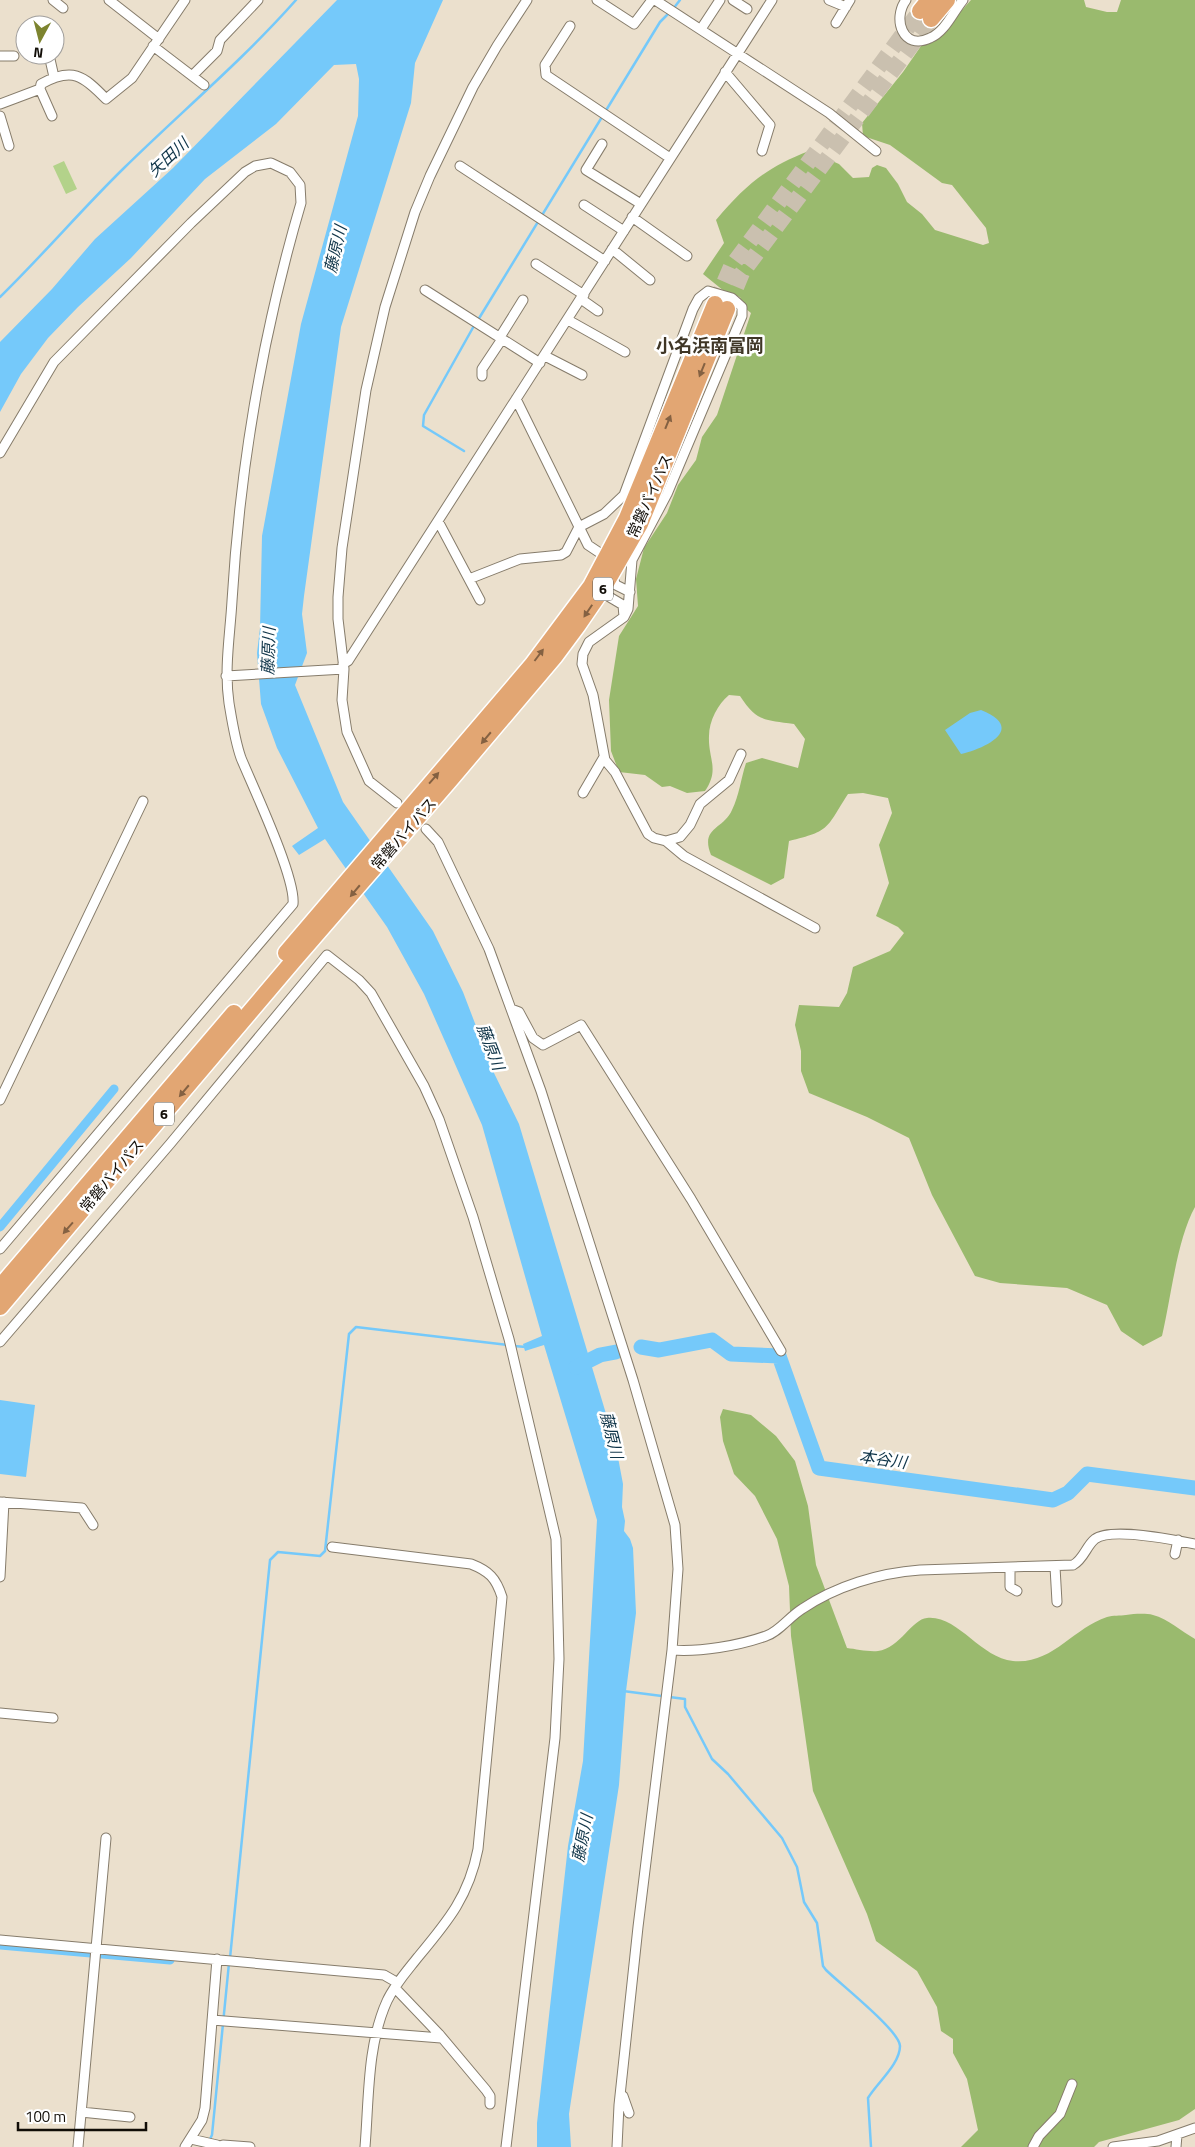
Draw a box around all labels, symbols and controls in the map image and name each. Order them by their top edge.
north arrow [15,15,65,65]
text: N [32,42,44,64]
water label: 矢田川 [142,130,195,182]
water label: 藤原川 [318,221,353,275]
district label: 小名浜南富岡 [656,332,764,359]
one-way arrow [698,363,706,377]
one-way arrow [665,415,673,429]
street label: 常磐バイパス [621,450,678,541]
road number: 6 [593,578,613,600]
one-way arrow [583,604,593,618]
water label: 藤原川 [255,625,281,675]
one-way arrow [534,649,545,662]
one-way arrow [481,731,492,744]
one-way arrow [428,773,440,785]
street label: 常磐バイパス [366,792,442,875]
one-way arrow [350,884,361,897]
water label: 藤原川 [471,1020,512,1076]
one-way arrow [178,1084,189,1097]
road number: 6 [154,1102,174,1126]
street label: 常磐バイパス [74,1134,149,1217]
one-way arrow [62,1221,73,1234]
water label: 藤原川 [595,1409,630,1463]
water label: 本谷川 [858,1444,910,1475]
water label: 藤原川 [566,1810,599,1864]
scale bar [18,2100,145,2132]
text: 100 m [25,2105,66,2128]

